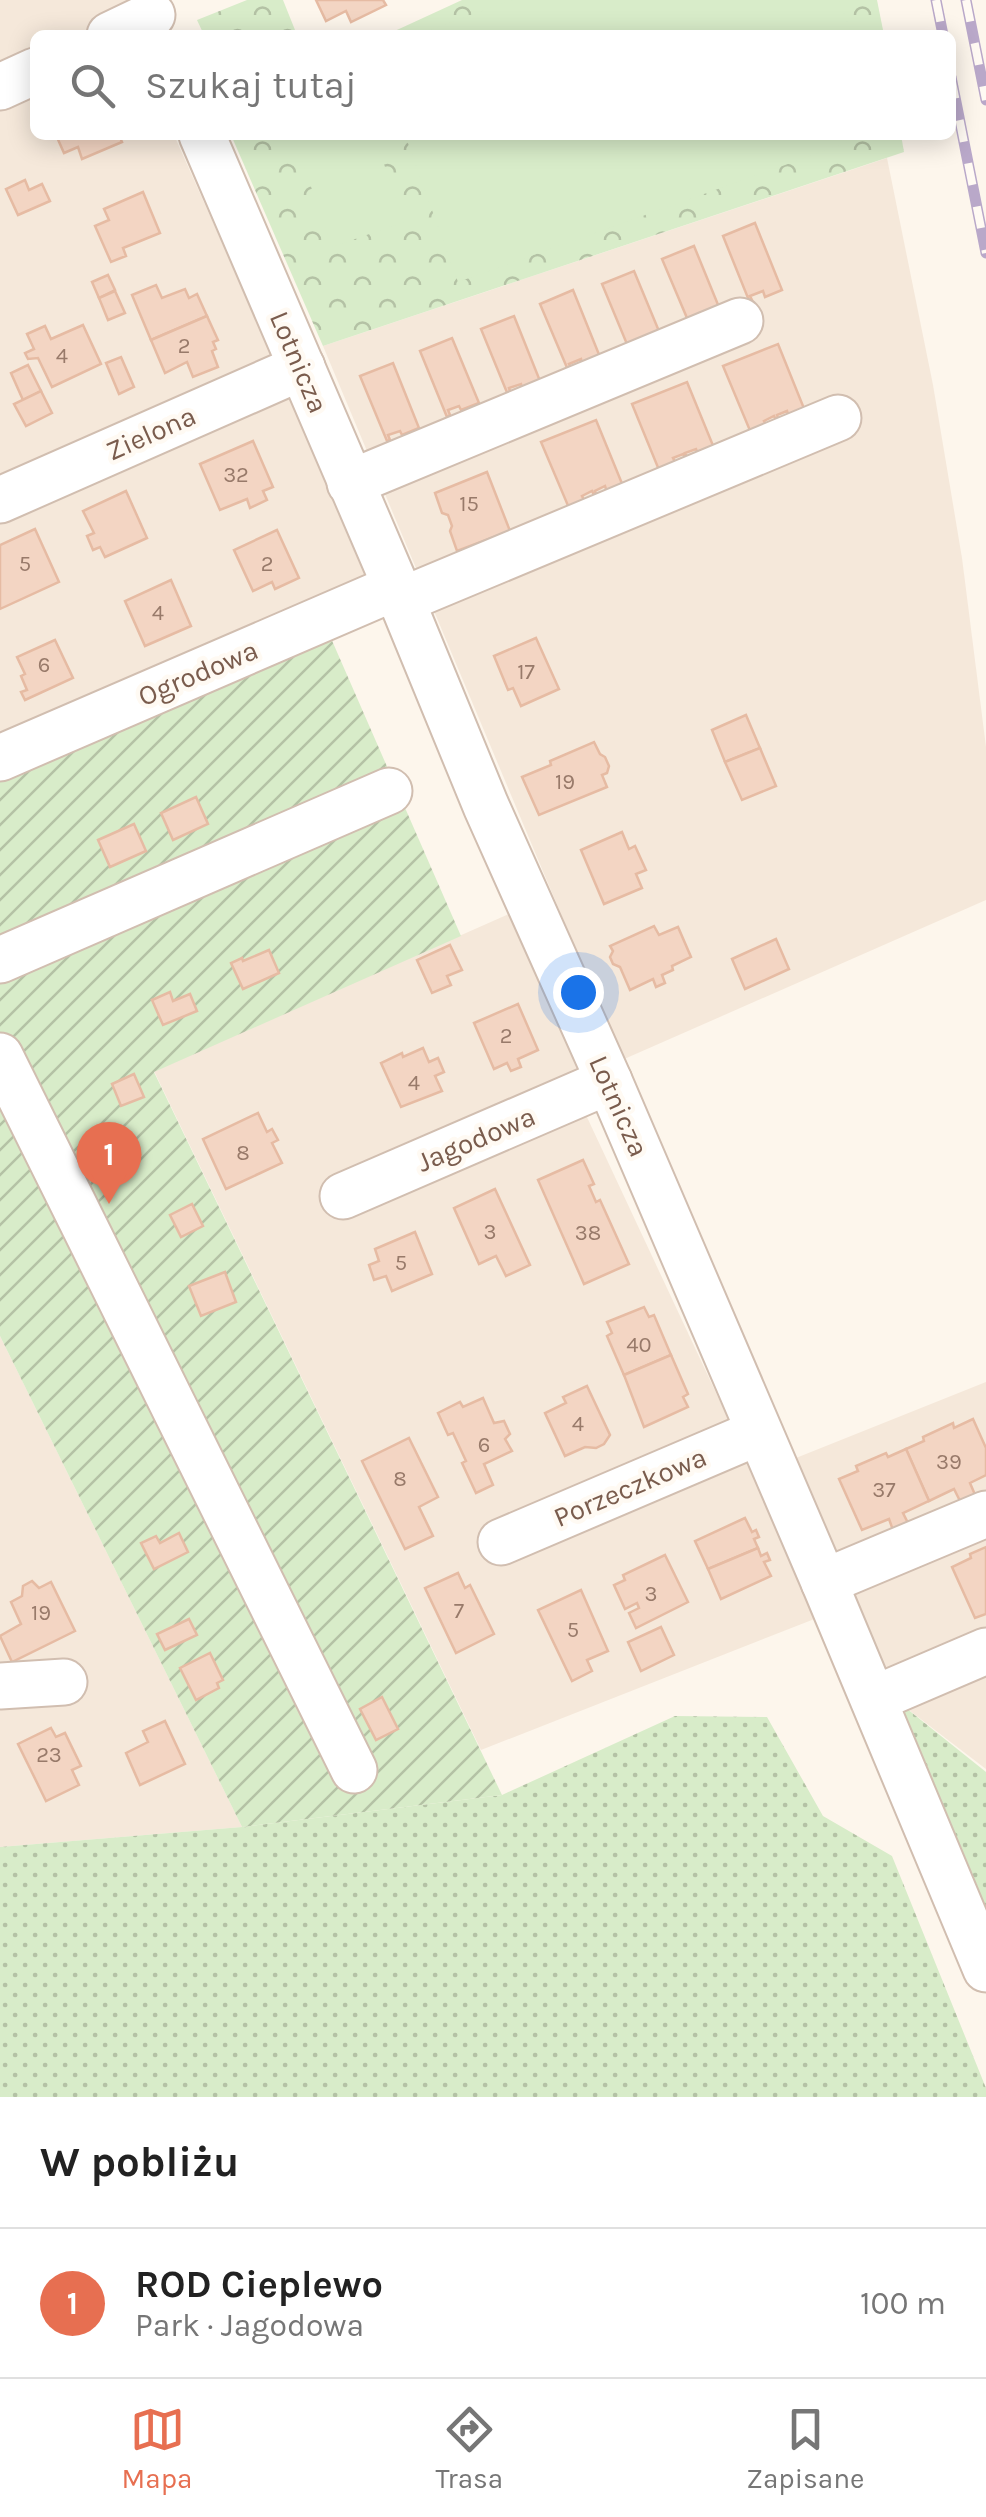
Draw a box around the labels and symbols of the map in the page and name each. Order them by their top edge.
street label: Lotnicza [263,306,335,418]
house number: 2 [178,333,190,359]
house number: 4 [56,343,68,369]
street label: Zielona [101,399,201,467]
house number: 32 [223,462,249,488]
house number: 15 [459,491,479,517]
house number: 5 [19,551,31,577]
house number: 2 [261,551,273,577]
house number: 4 [152,600,164,626]
street label: Ogrodowa [133,633,263,713]
house number: 6 [38,652,50,678]
house number: 17 [517,659,535,685]
house number: 19 [555,769,575,795]
your location [553,967,604,1018]
house number: 2 [500,1023,512,1049]
street label: Lotnicza [582,1050,656,1162]
house number: 4 [408,1070,420,1096]
street label: Jagodowa [412,1099,540,1179]
pin: 1 [76,1122,142,1204]
house number: 8 [236,1140,250,1166]
house number: 3 [484,1219,497,1245]
house number: 38 [575,1220,601,1246]
house number: 5 [395,1250,407,1276]
house number: 40 [626,1332,652,1358]
house number: 4 [572,1411,584,1437]
house number: 6 [478,1432,490,1458]
street label: Porzeczkowa [548,1440,712,1534]
house number: 39 [936,1449,962,1475]
house number: 8 [393,1466,407,1492]
house number: 37 [872,1477,896,1503]
house number: 3 [645,1581,658,1607]
house number: 7 [454,1598,464,1624]
house number: 19 [31,1600,51,1626]
house number: 5 [567,1617,579,1643]
house number: 23 [36,1742,62,1768]

